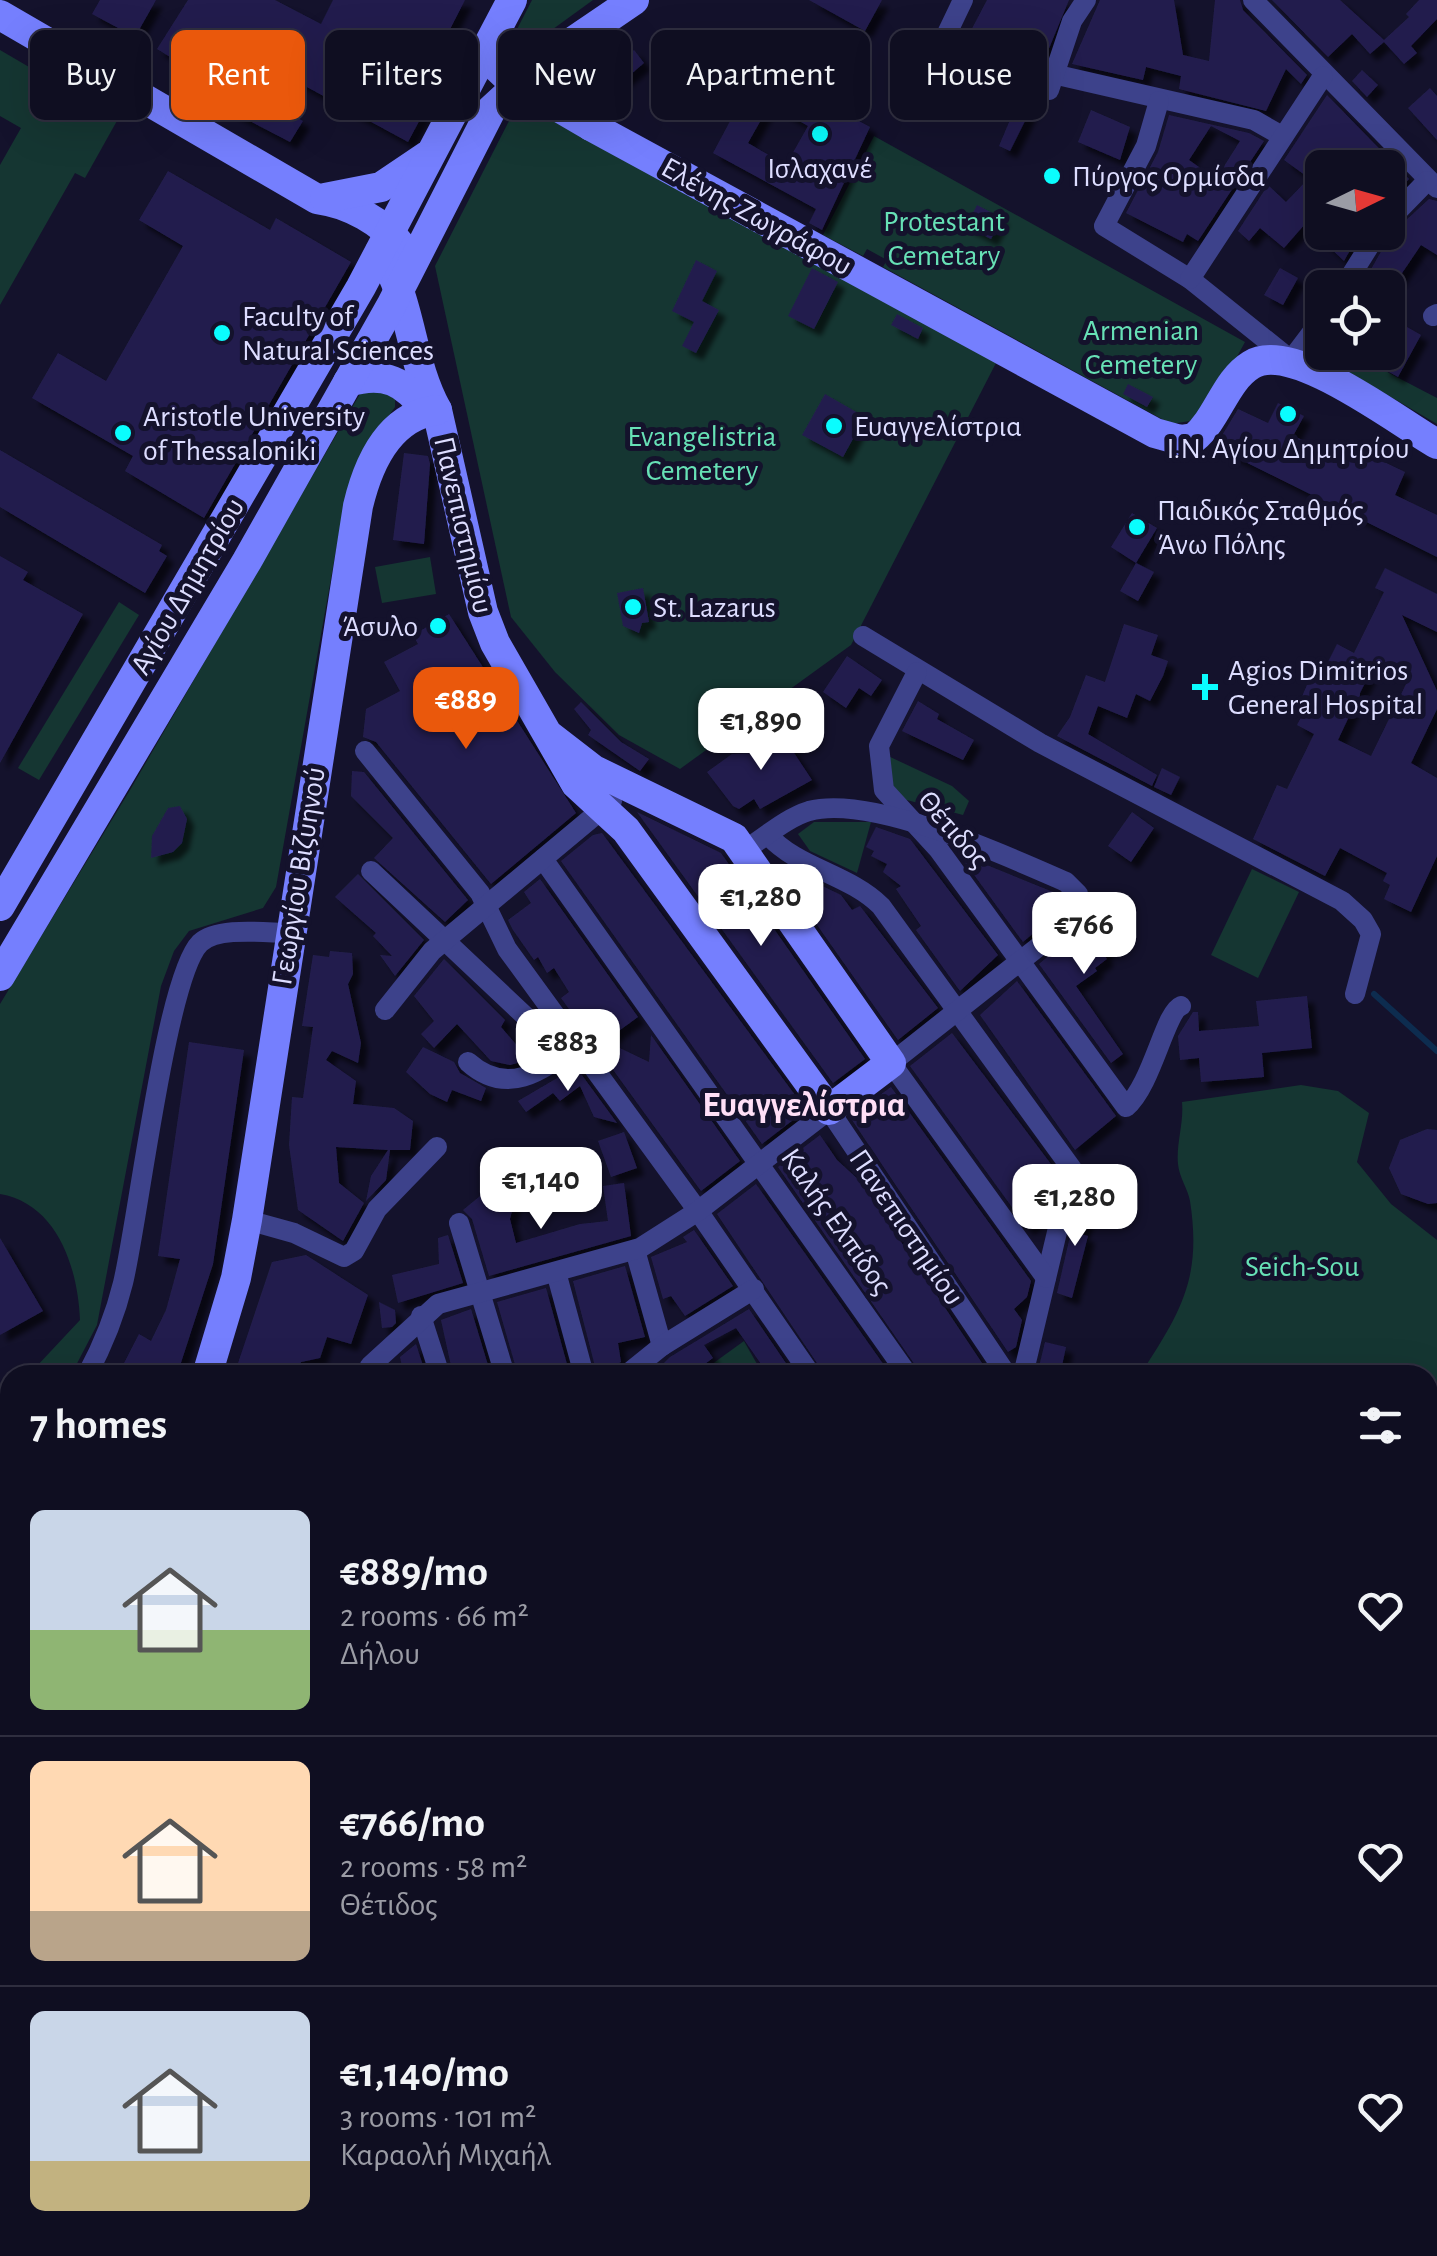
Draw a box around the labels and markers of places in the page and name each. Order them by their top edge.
marker: Ισλαχανέ [809,123,831,145]
place label: Ισλαχανέ [767,154,873,184]
place label: Πύργος Ορμίσδα [1072,162,1266,192]
marker: Πύργος Ορμίσδα [1041,165,1063,187]
place label: Faculty of Natural Sciences [242,302,434,366]
marker: Faculty of Natural Sciences [211,322,233,344]
place label: Aristotle University of Thessaloniki [143,402,365,466]
marker: Ι.Ν. Αγίου Δημητρίου [1277,403,1299,425]
place label: Ευαγγελίστρια [854,412,1022,442]
marker: Ευαγγελίστρια [823,415,845,437]
marker: Aristotle University of Thessaloniki [112,422,134,444]
place label: Ι.Ν. Αγίου Δημητρίου [1166,434,1410,464]
place label: Παιδικός Σταθμός Άνω Πόλης [1157,496,1364,560]
marker: Παιδικός Σταθμός Άνω Πόλης [1126,516,1148,538]
place label: St. Lazarus [653,593,776,623]
marker: St. Lazarus [622,596,644,618]
place label: Άσυλο [342,612,418,642]
marker: Άσυλο [427,615,449,637]
place label: Agios Dimitrios General Hospital [1228,656,1423,720]
pin: €889 [407,667,525,752]
marker: Agios Dimitrios General Hospital [1192,674,1218,700]
pin: €1,890 [680,688,842,773]
pin: €1,280 [680,864,842,949]
pin: €766 [1025,892,1143,977]
pin: €883 [509,1009,627,1094]
pin: €1,140 [460,1147,622,1232]
pin: €1,280 [994,1164,1156,1249]

